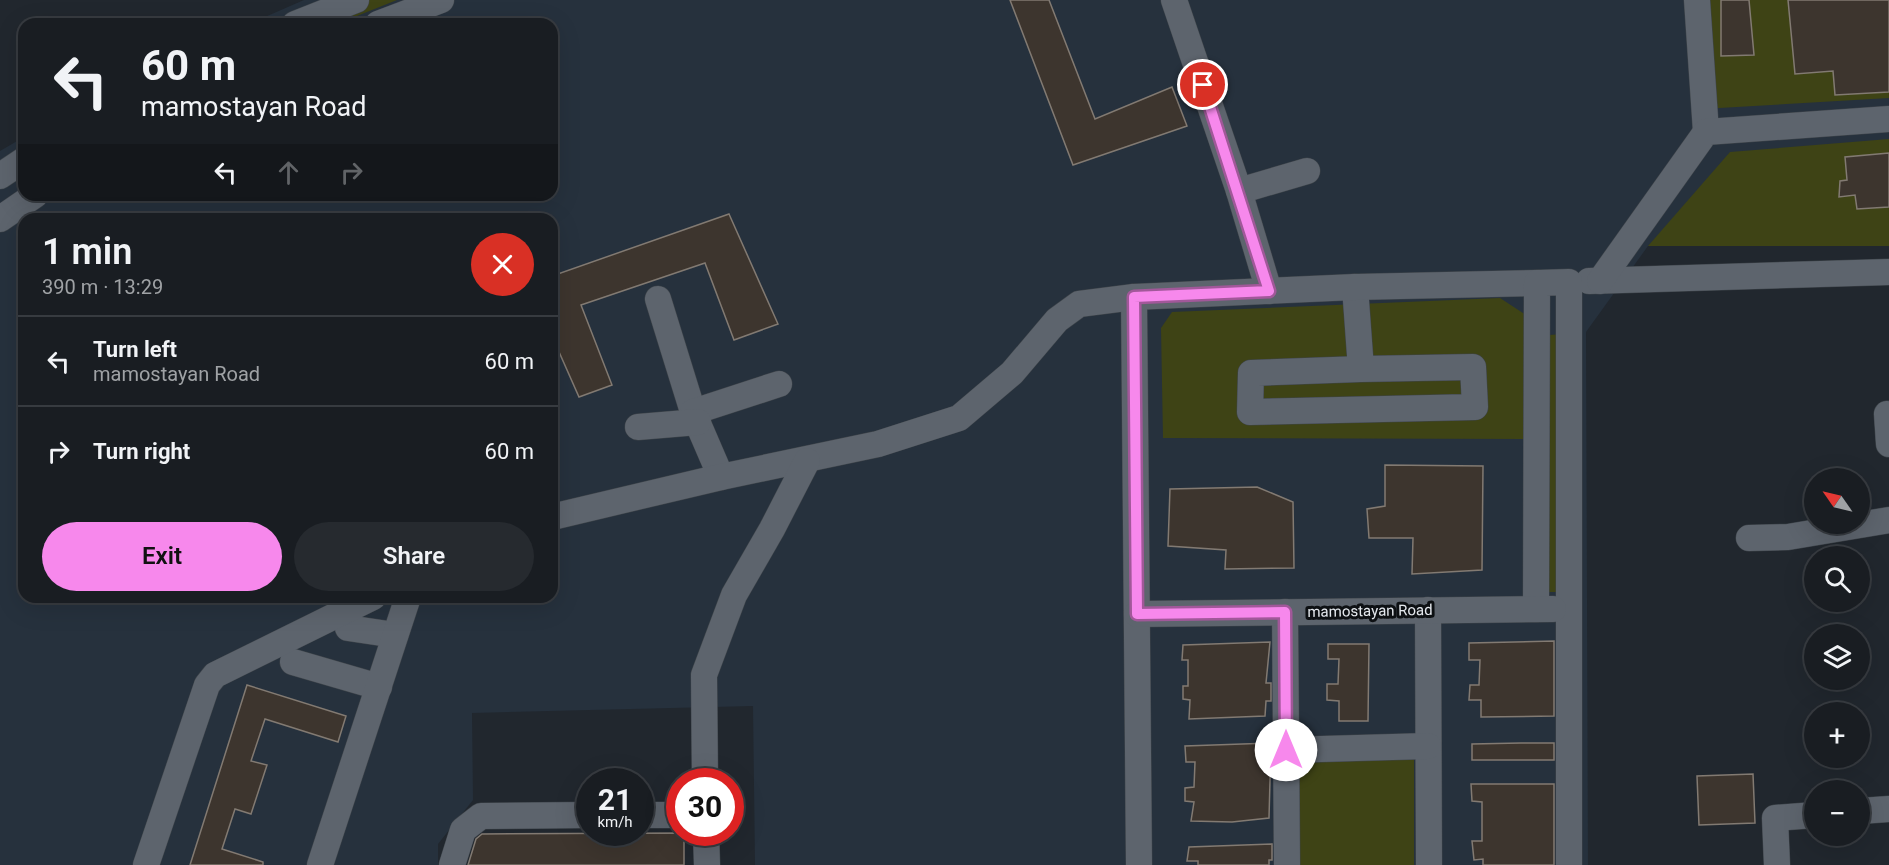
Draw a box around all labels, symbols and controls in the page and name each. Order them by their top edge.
text: 60 m [141,41,236,90]
icon: left [42,42,120,120]
pin [1177,59,1228,110]
icon: arrive [1186,68,1219,101]
text: mamostayan Road [141,91,367,123]
icon: left [209,156,242,189]
icon: ahead [272,156,305,189]
icon: right [335,156,368,189]
text: 1 min [42,231,132,273]
button: close [471,233,534,296]
text: 390 m · 13:29 [42,275,163,299]
text: Turn left [93,337,177,362]
icon: left [42,345,75,378]
text: 60 m [485,349,534,374]
text: mamostayan Road [93,362,260,386]
icon: right [42,435,75,468]
text: Turn right [93,439,190,464]
text: 60 m [485,439,534,464]
north arrow [1804,468,1870,534]
map controls [1804,468,1870,846]
button: Exit [42,522,282,591]
button: Share [294,522,534,591]
button: search [1804,546,1870,612]
street label: mamostayan Road [1307,601,1433,621]
button: layers [1804,624,1870,690]
button: + [1804,702,1870,768]
position arrow [1254,718,1318,782]
speed limit sign: 30 [666,768,744,846]
button: − [1804,780,1870,846]
text: 21 [598,782,632,817]
text: km/h [597,813,633,831]

